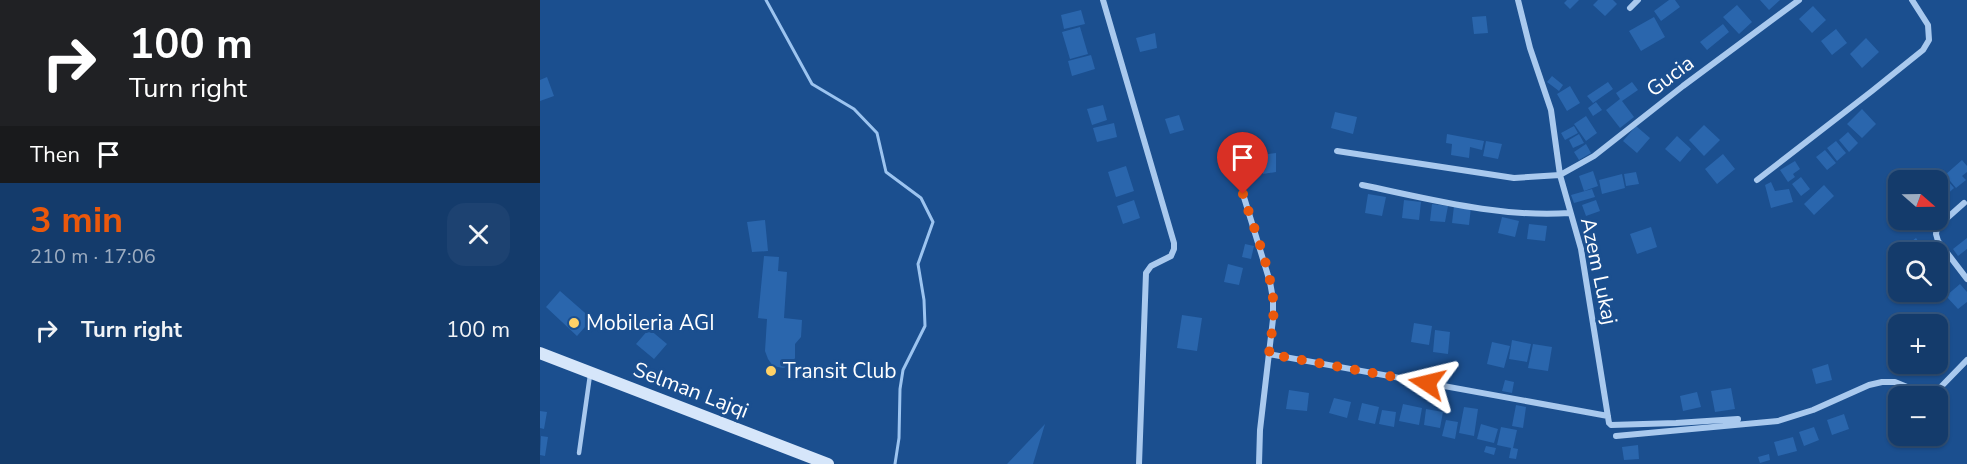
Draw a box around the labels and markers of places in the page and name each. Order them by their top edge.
pin [1217,132,1268,194]
place label: Mobileria AGI [586,309,715,337]
marker: Mobileria AGI [567,316,581,330]
place label: Transit Club [783,357,897,385]
marker: Transit Club [764,364,778,378]

